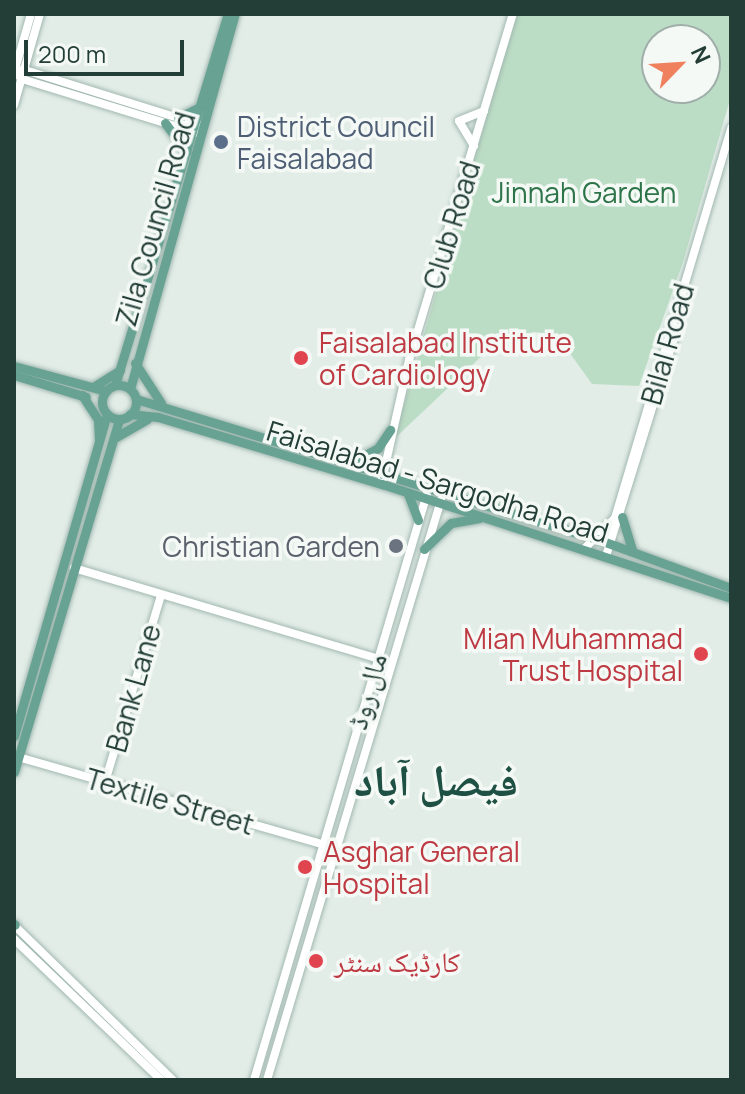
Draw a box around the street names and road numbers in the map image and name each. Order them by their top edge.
street label: Zila Council Road [108,108,202,330]
street label: Club Road [416,157,486,293]
street label: Bilal Road [634,280,700,408]
street label: Faisalabad - Sargodha Road [263,413,613,549]
street label: Bank Lane [99,620,167,756]
street label: مال روڈ [339,649,393,733]
street label: Textile Street [82,761,258,841]

